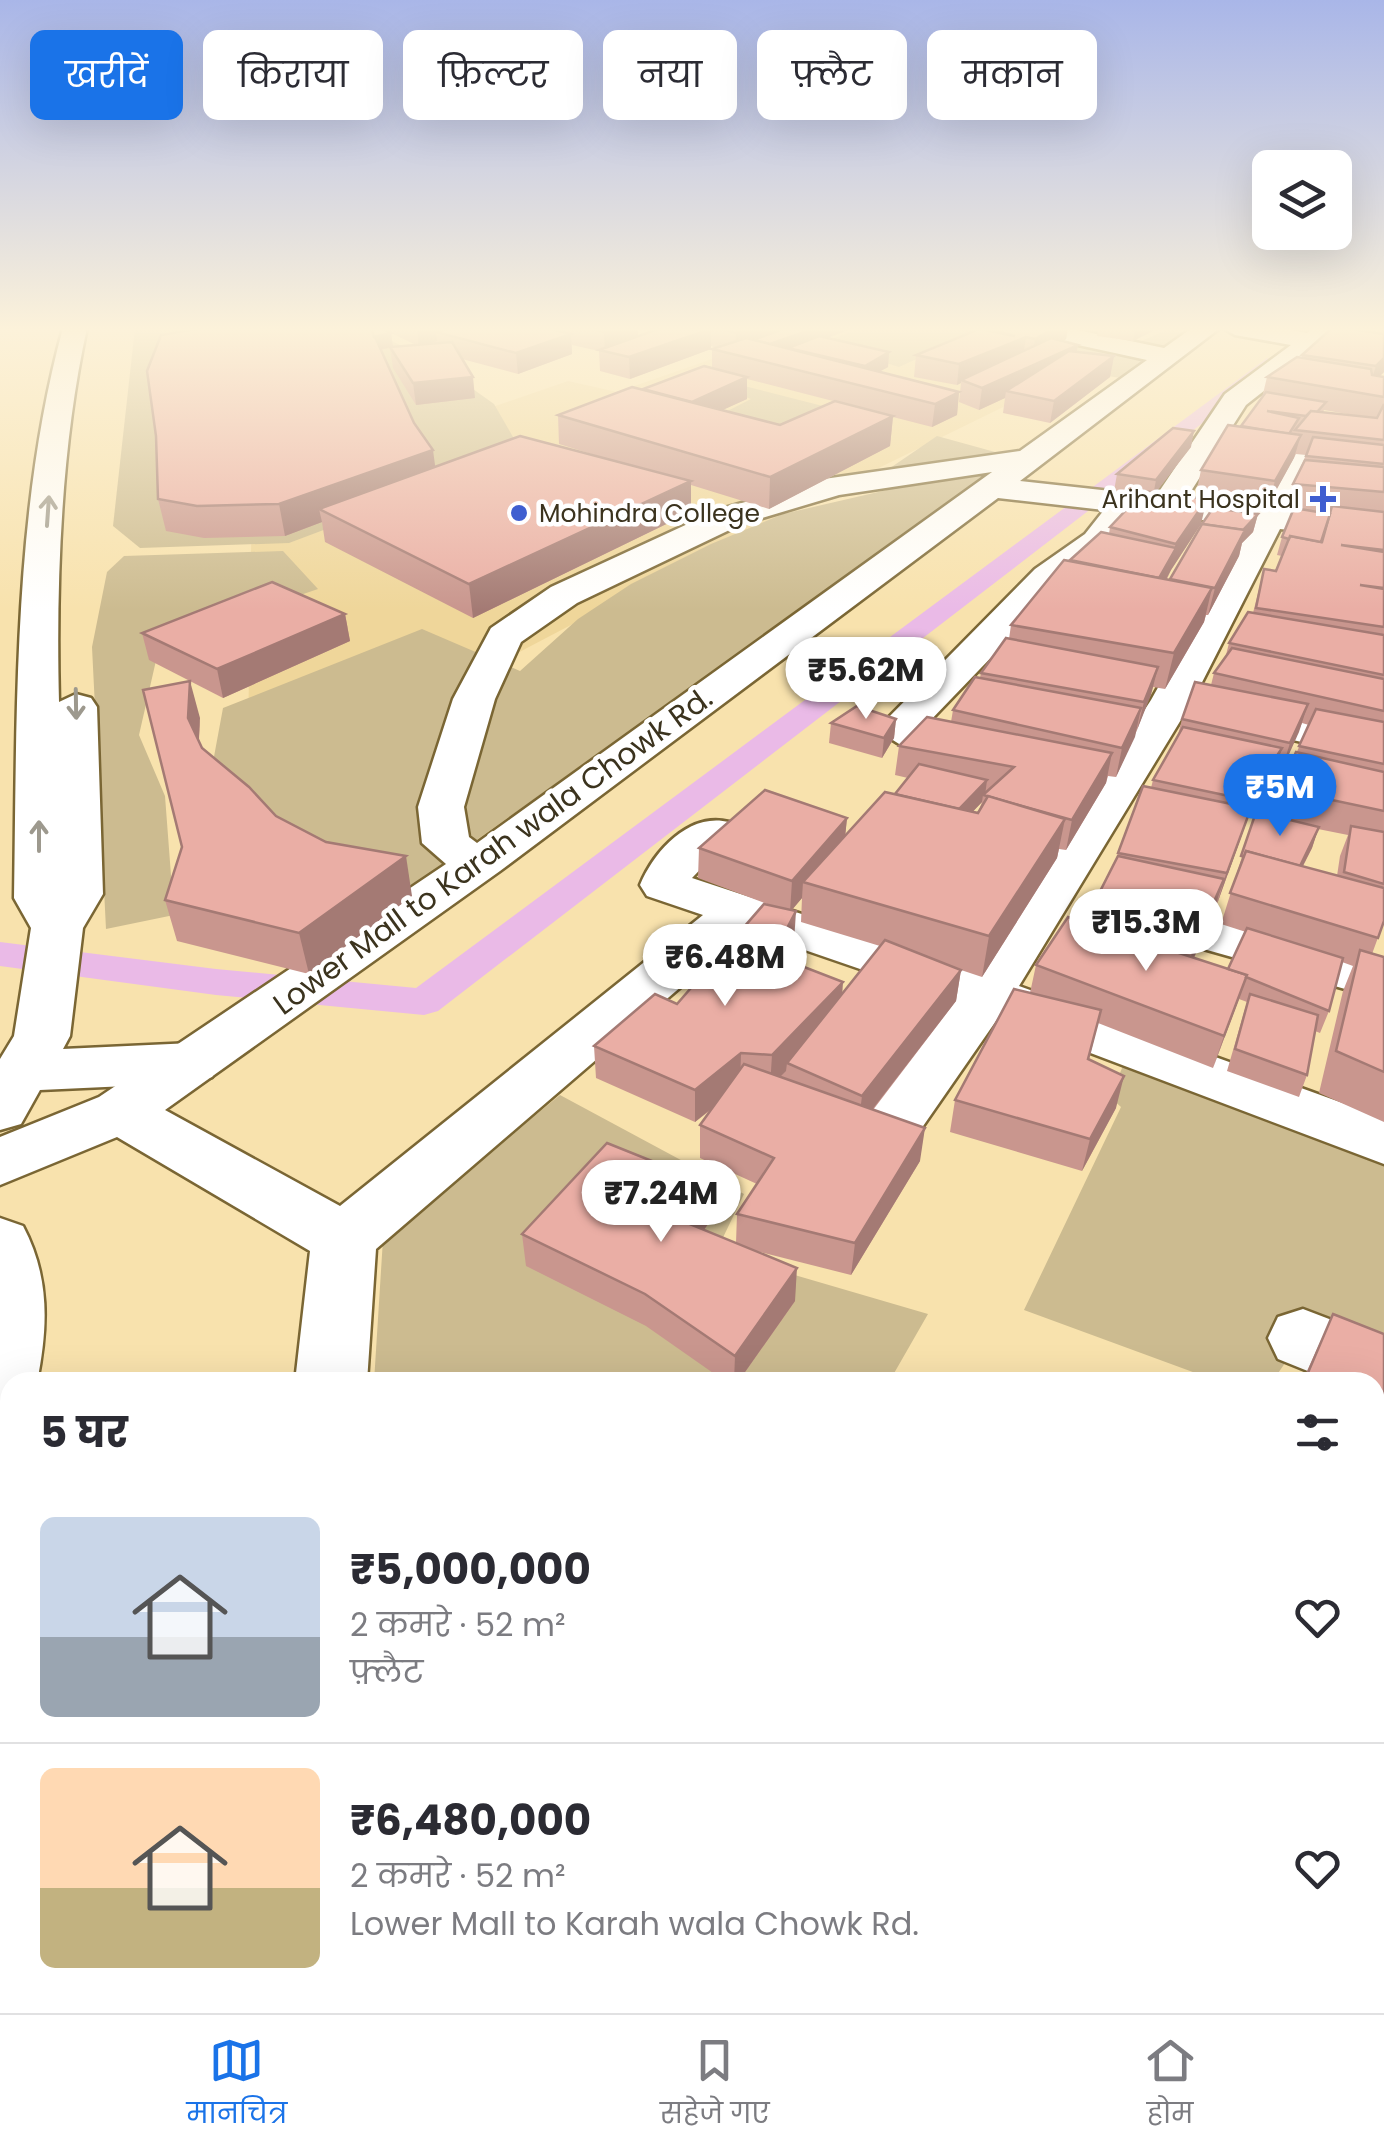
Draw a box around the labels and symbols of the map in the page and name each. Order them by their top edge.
place label: Arihant Hospital [1101,482,1300,517]
marker: Arihant Hospital [1310,486,1336,512]
one-way arrow [39,496,58,528]
place label: Mohindra College [539,496,760,531]
marker: Mohindra College [508,502,530,524]
pin: ₹5.62M [785,637,947,722]
street label: Lower Mall to Karah wala Chowk Rd. [264,676,721,1025]
one-way arrow [67,688,86,720]
pin: ₹5M [1232,754,1328,839]
one-way arrow [30,820,48,852]
pin: ₹15.3M [1065,889,1227,974]
pin: ₹6.48M [644,924,806,1009]
pin: ₹7.24M [580,1160,742,1245]

